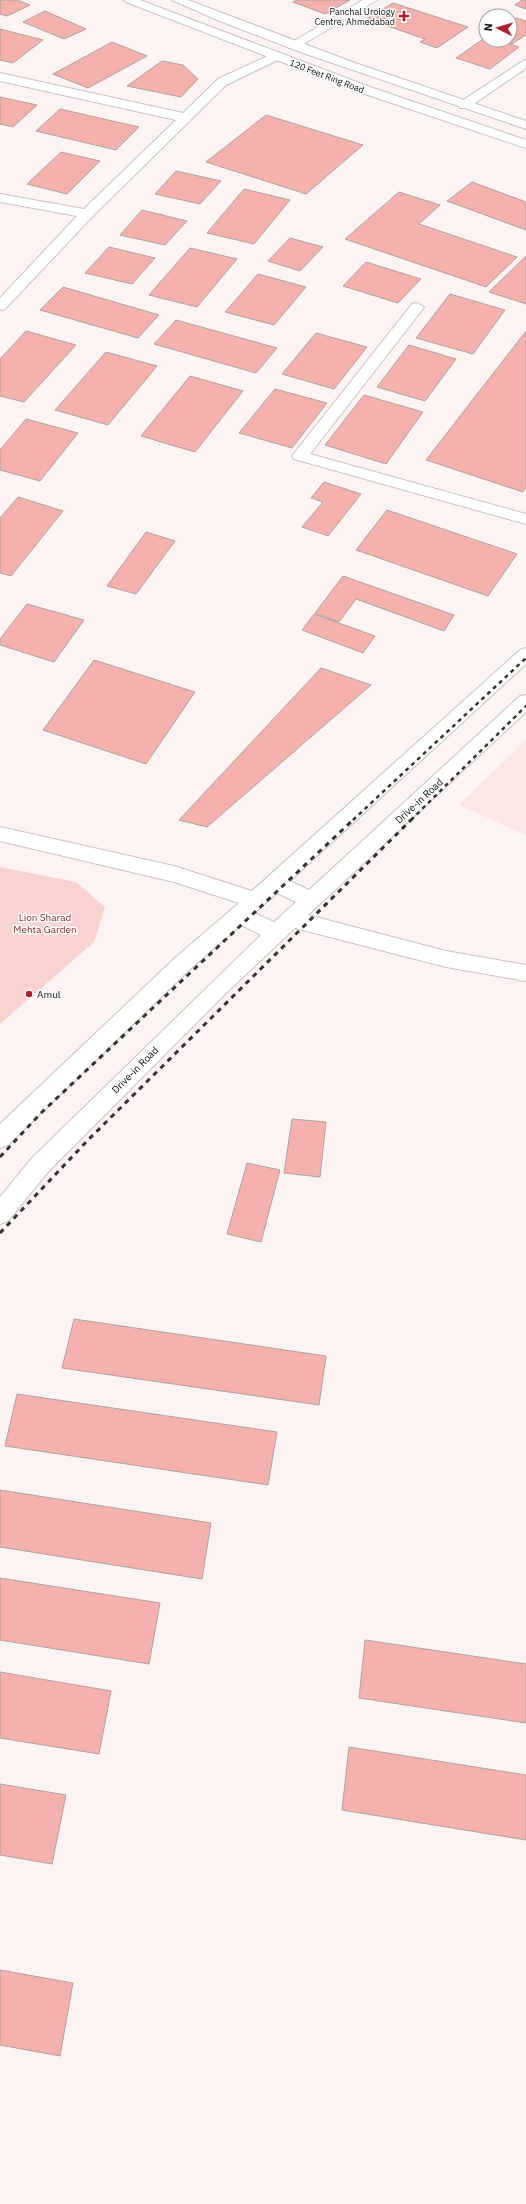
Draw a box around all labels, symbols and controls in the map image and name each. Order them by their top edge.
place label: Panchal Urology Centre, Ahmedabad [315,6,396,27]
north arrow [478,8,518,48]
marker: Panchal Urology Centre, Ahmedabad [398,10,410,22]
text: N [481,23,495,32]
street label: 120 Feet Ring Road [288,57,366,95]
street label: Drive-in Road [392,775,446,827]
park label: Lion Sharad Mehta Garden [13,911,77,936]
place label: Amul [37,988,61,1001]
marker: Amul [24,989,34,999]
street label: Drive-in Road [109,1044,161,1096]

